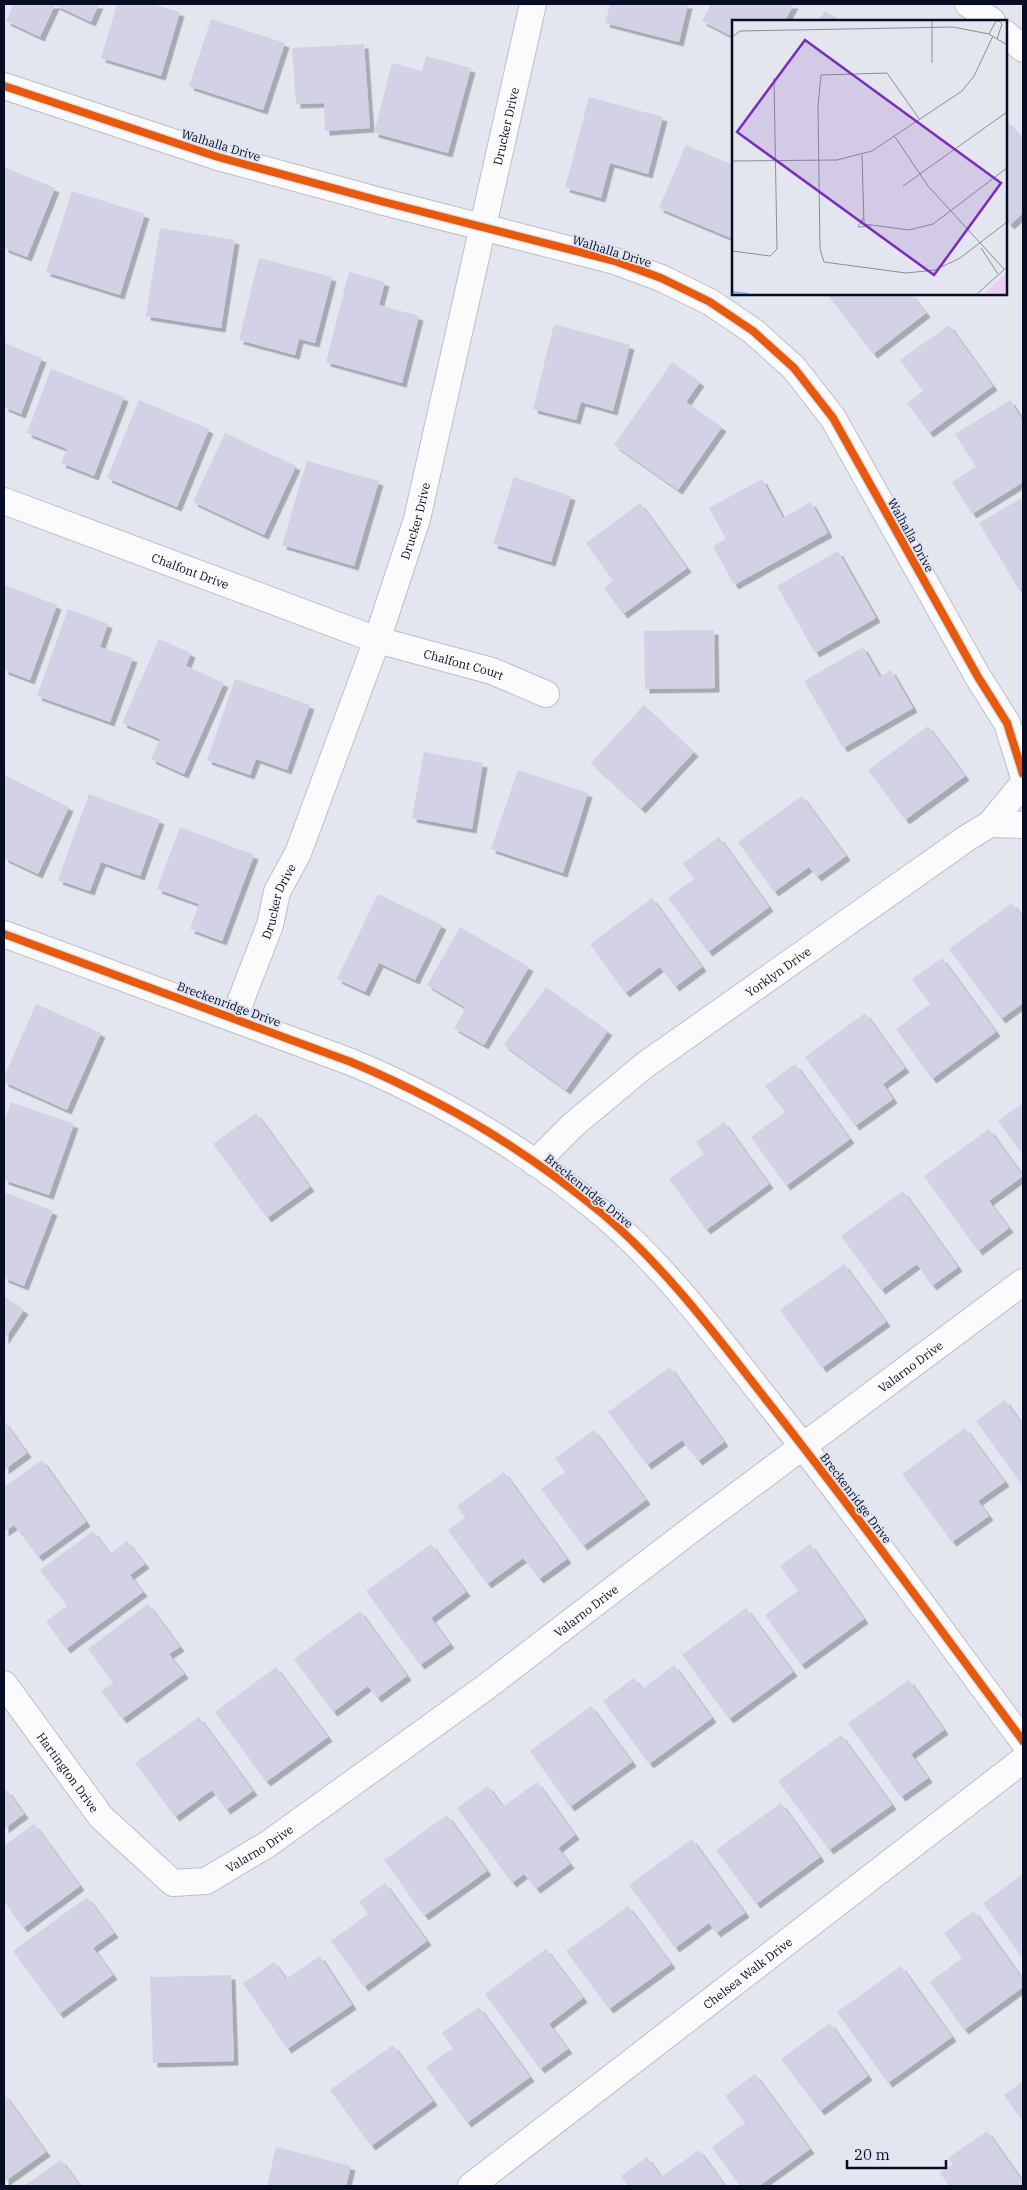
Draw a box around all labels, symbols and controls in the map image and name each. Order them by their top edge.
inset map [732,20,1007,295]
street label: Drucker Drive [489,86,522,167]
street label: Walhalla Drive [180,126,262,164]
street label: Walhalla Drive [571,232,653,270]
street label: Drucker Drive [397,481,433,561]
street label: Walhalla Drive [885,496,937,574]
street label: Chalfont Drive [150,549,231,592]
street label: Chalfont Court [422,645,506,683]
street label: Drucker Drive [258,861,298,941]
street label: Yorklyn Drive [742,943,814,1000]
street label: Breckenridge Drive [175,978,283,1030]
street label: Breckenridge Drive [542,1151,636,1231]
street label: Valarno Drive [875,1337,945,1395]
street label: Breckenridge Drive [817,1450,895,1546]
street label: Valarno Drive [551,1581,621,1640]
street label: Hartington Drive [34,1729,102,1815]
street label: Valarno Drive [223,1821,296,1875]
street label: Chelsea Walk Drive [700,1934,795,2012]
scale bar [847,2138,946,2170]
text: 20 m [854,2145,890,2164]

